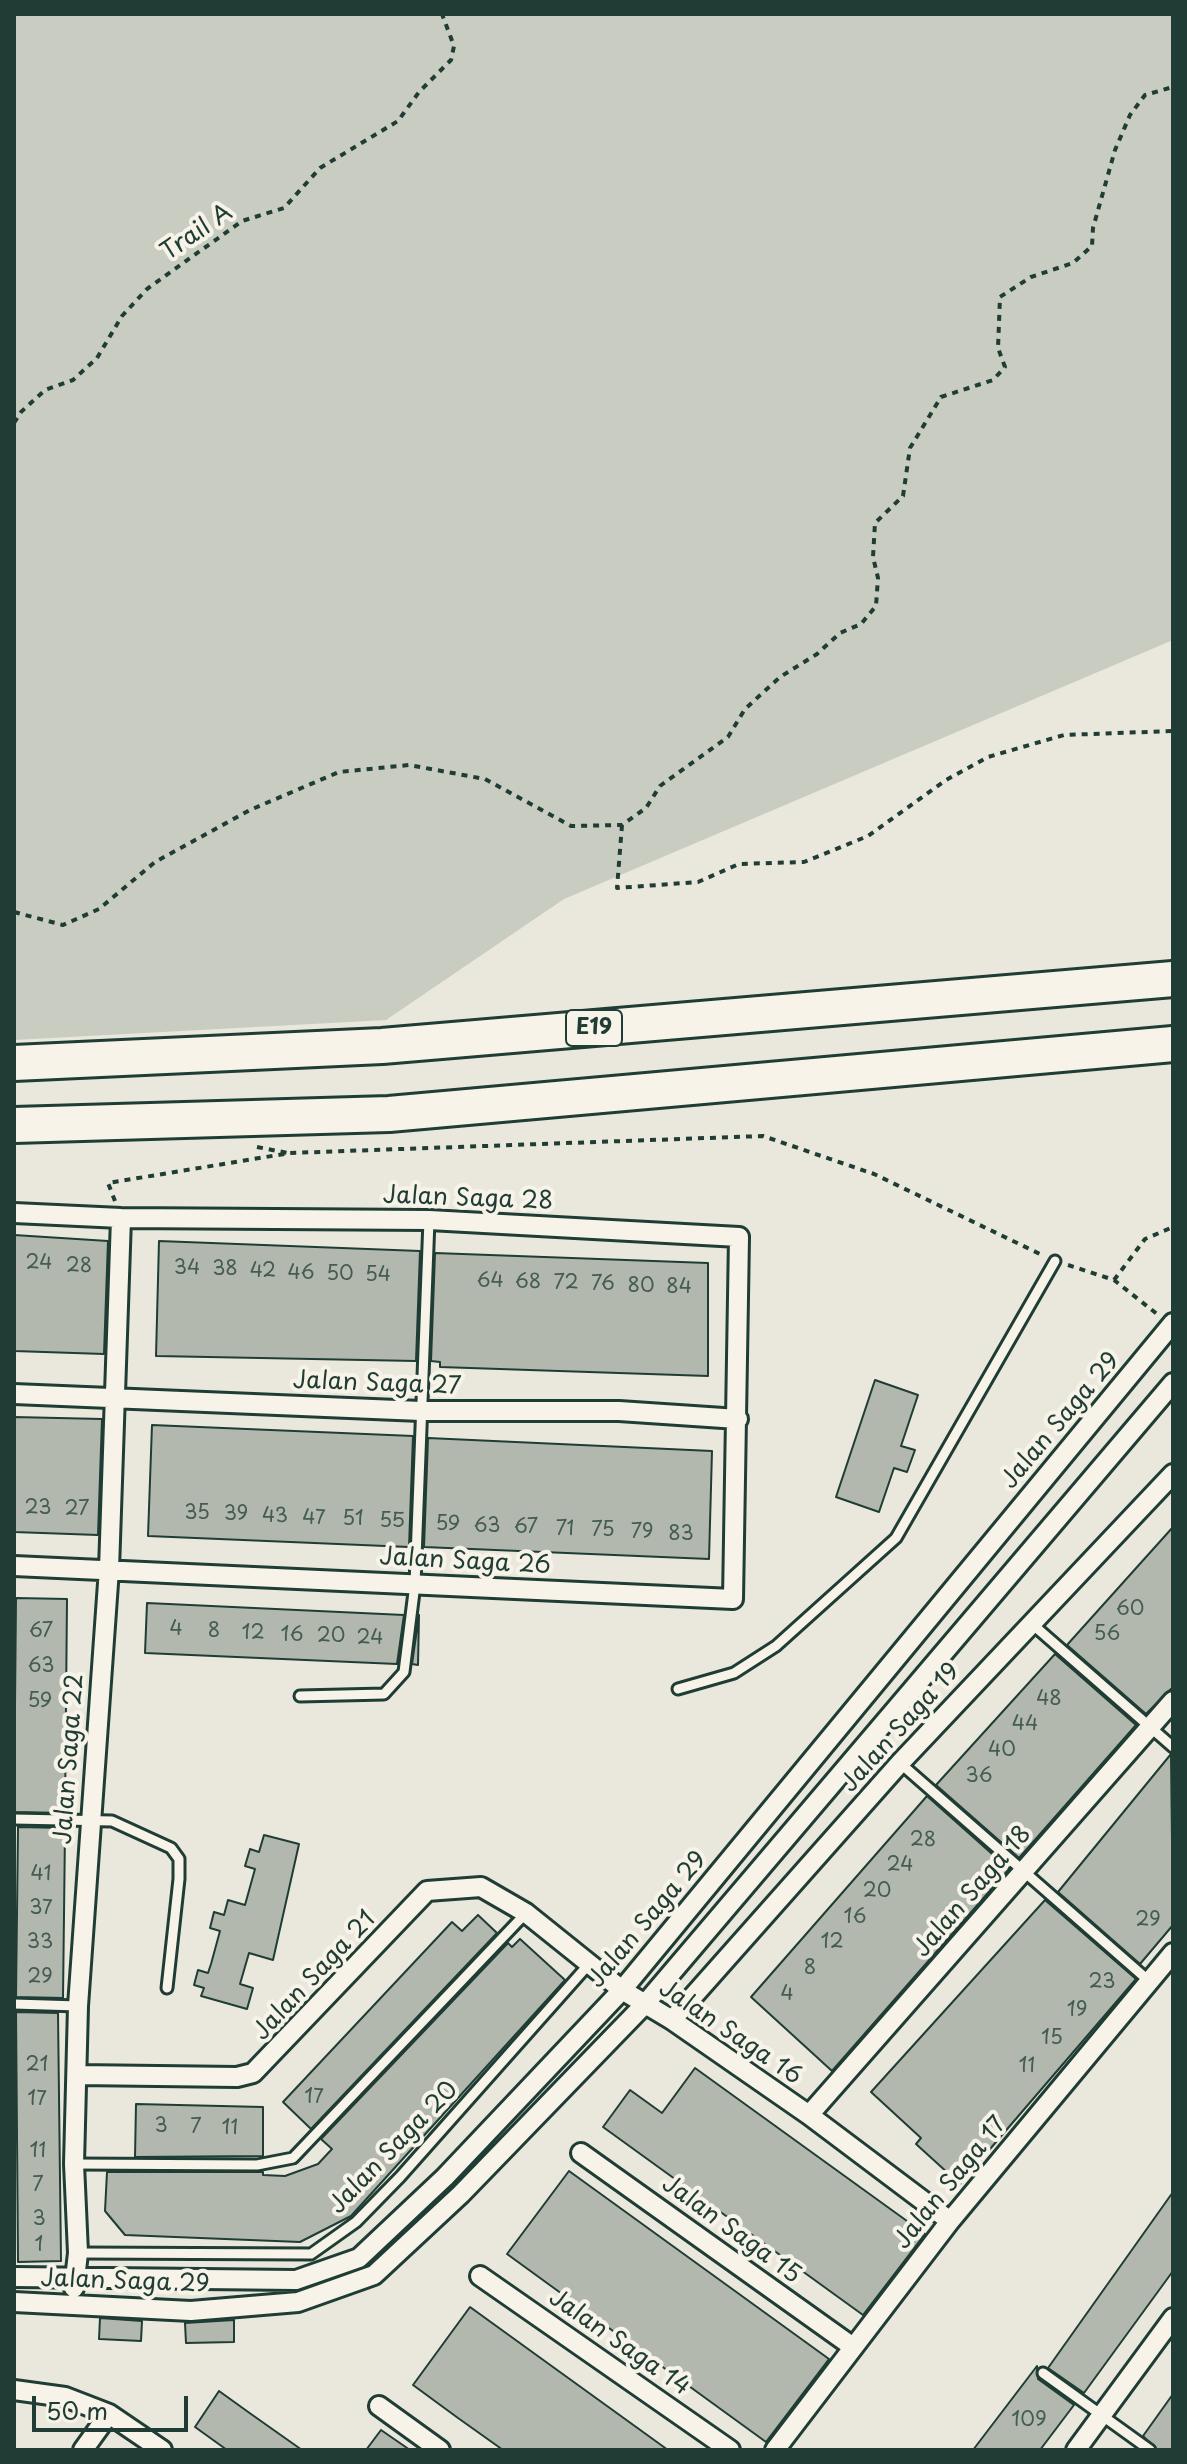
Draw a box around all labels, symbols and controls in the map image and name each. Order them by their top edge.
street label: Trail A [156,199,238,267]
road number: E19 [566,1010,622,1046]
street label: Jalan Saga 28 [382,1182,554,1216]
house number: 24 [26,1251,52,1275]
house number: 28 [66,1254,92,1278]
house number: 34 [174,1256,200,1280]
house number: 38 [212,1257,238,1281]
house number: 42 [250,1259,276,1283]
house number: 46 [287,1261,315,1285]
house number: 50 [326,1262,354,1286]
house number: 54 [365,1263,391,1287]
house number: 64 [476,1269,504,1293]
house number: 68 [515,1270,541,1294]
house number: 72 [553,1271,579,1295]
house number: 76 [591,1272,615,1296]
house number: 80 [627,1274,655,1298]
house number: 84 [666,1275,692,1299]
street label: Jalan Saga 29 [996,1347,1126,1495]
street label: Jalan Saga 27 [292,1367,462,1401]
house number: 23 [24,1496,52,1520]
house number: 27 [65,1497,89,1521]
house number: 35 [184,1501,210,1525]
house number: 39 [224,1502,248,1526]
house number: 43 [262,1504,288,1528]
house number: 47 [302,1506,326,1530]
house number: 51 [342,1507,364,1531]
house number: 55 [379,1509,405,1533]
house number: 59 [436,1512,460,1536]
house number: 63 [474,1514,500,1538]
house number: 67 [514,1515,538,1539]
house number: 71 [556,1517,574,1541]
house number: 75 [591,1518,615,1542]
house number: 79 [631,1520,653,1544]
house number: 83 [668,1522,694,1546]
street label: Jalan Saga 26 [379,1543,551,1581]
house number: 60 [1116,1597,1144,1621]
house number: 4 [169,1617,183,1641]
house number: 67 [29,1619,53,1643]
house number: 8 [208,1619,220,1643]
house number: 12 [241,1621,265,1645]
house number: 56 [1094,1622,1120,1646]
house number: 16 [281,1623,303,1647]
house number: 20 [317,1624,345,1648]
house number: 24 [357,1626,383,1650]
house number: 63 [28,1654,54,1678]
street label: Jalan Saga 19 [836,1658,966,1798]
street label: Jalan Saga 22 [50,1673,90,1845]
house number: 48 [1036,1687,1062,1711]
house number: 59 [28,1689,52,1713]
house number: 44 [1012,1712,1038,1736]
house number: 40 [988,1738,1016,1762]
house number: 36 [965,1764,993,1788]
street label: Jalan Saga 18 [908,1821,1038,1963]
house number: 28 [910,1828,936,1852]
street label: Jalan Saga 29 [583,1846,713,1994]
house number: 24 [887,1853,913,1877]
house number: 41 [31,1862,51,1886]
house number: 20 [863,1879,891,1903]
house number: 37 [29,1896,53,1920]
street label: Jalan Saga 21 [248,1905,382,2047]
house number: 16 [844,1905,866,1929]
house number: 29 [1135,1908,1161,1932]
house number: 33 [27,1930,53,1954]
house number: 12 [820,1930,844,1954]
house number: 8 [804,1956,816,1980]
house number: 29 [27,1965,53,1989]
house number: 23 [1088,1970,1116,1994]
street label: Jalan Saga 16 [653,1975,807,2091]
house number: 4 [780,1982,794,2006]
house number: 19 [1067,1998,1087,2022]
house number: 15 [1041,2026,1063,2050]
house number: 21 [25,2053,49,2077]
house number: 11 [1019,2054,1035,2078]
street label: Jalan Saga 20 [324,2076,464,2220]
house number: 17 [304,2085,324,2109]
house number: 17 [27,2087,47,2111]
street label: Jalan Saga 17 [889,2111,1013,2255]
house number: 3 [154,2114,168,2138]
house number: 7 [190,2115,202,2139]
house number: 11 [222,2116,238,2140]
house number: 11 [30,2139,46,2163]
street label: Jalan Saga 15 [656,2170,806,2290]
house number: 7 [32,2173,44,2197]
house number: 3 [32,2207,46,2231]
house number: 1 [35,2233,43,2257]
street label: Jalan Saga 29 [40,2265,210,2299]
street label: Jalan Saga 14 [543,2284,695,2402]
scale bar [36,2380,192,2430]
text: 50 m [46,2392,108,2428]
house number: 109 [1011,2408,1047,2432]

